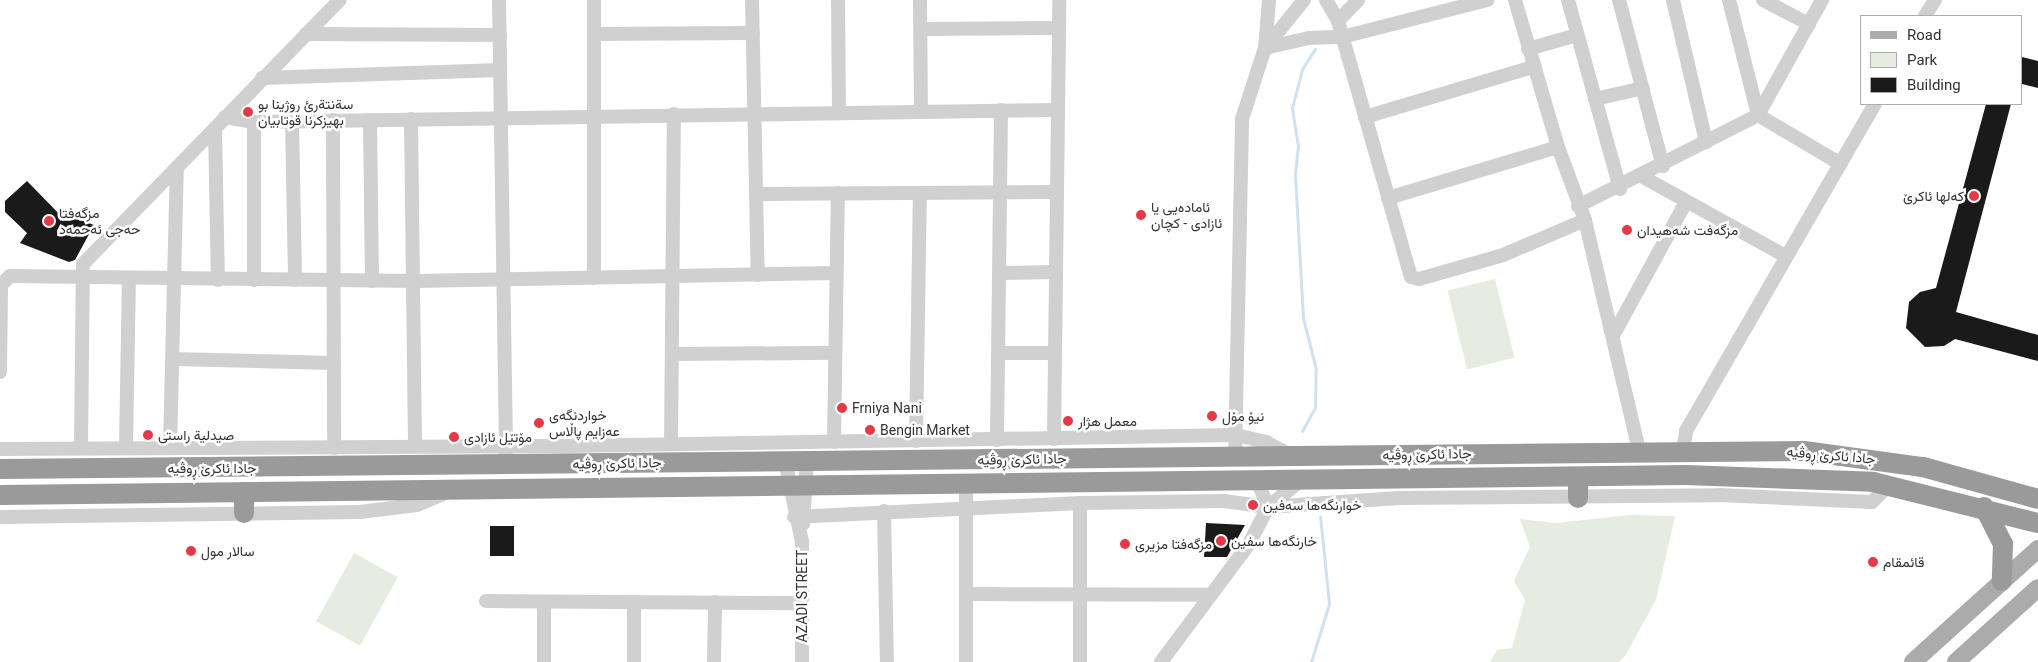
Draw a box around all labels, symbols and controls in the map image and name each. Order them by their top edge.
legend [1860,15,2023,105]
text: Road [1907,26,1941,44]
text: Park [1907,51,1937,69]
text: Building [1907,76,1961,94]
place label: سةنتةرئ روژينا بو بهيزكرنا قوتابيان [258,96,353,128]
marker: سةنتةرئ روژينا بو بهيزكرنا قوتابيان [242,106,254,118]
place label: کەلها ئاکرێ [1903,188,1964,204]
marker: کەلها ئاکرێ [1968,190,1980,202]
place label: ئامادەیی یا ئازادی - کچان [1151,199,1222,232]
place label: مزگەفتا حەجی ئەحمەد [59,205,140,238]
marker: ئامادەیی یا ئازادی - کچان [1135,209,1147,221]
marker: مزگەفتا حەجی ئەحمەد [43,215,55,227]
place label: مزگەفت شه‌هيدان [1637,222,1738,238]
marker: مزگەفت شه‌هيدان [1621,224,1633,236]
place label: Frniya Nani [852,400,922,416]
marker: Frniya Nani [836,402,848,414]
place label: خواردنگەی عەزایم پاڵاس [549,407,620,440]
place label: نیۆ مۆل [1222,408,1264,424]
marker: نیۆ مۆل [1206,410,1218,422]
place label: معمل هژار [1078,413,1137,429]
marker: معمل هژار [1062,415,1074,427]
marker: خواردنگەی عەزایم پاڵاس [533,417,545,429]
place label: Bengin Market [880,422,970,438]
marker: Bengin Market [864,424,876,436]
place label: صيدلية راستى [158,427,234,443]
marker: صيدلية راستى [142,429,154,441]
place label: مۆتێل ئازادی [464,429,532,445]
marker: مۆتێل ئازادی [448,431,460,443]
street label: جادا ئاکرێ ڕوڤیە [1786,443,1876,467]
street label: جادا ئاکرێ ڕوڤیە [1382,445,1472,463]
street label: جادا ئاکرێ ڕوڤیە [977,450,1067,468]
street label: جادا ئاکرێ ڕوڤیە [572,454,662,472]
street label: جادا ئاکرێ ڕوڤیە [168,460,256,476]
place label: خوارنگەھا سەفین [1263,497,1361,513]
marker: خوارنگەھا سەفین [1247,499,1259,511]
place label: خارنگەها سفين [1231,533,1317,549]
marker: خارنگەها سفين [1215,535,1227,547]
place label: مزگەفتا مزیری [1135,536,1212,552]
marker: مزگەفتا مزیری [1119,538,1131,550]
place label: سالار مول [201,543,255,559]
marker: سالار مول [185,545,197,557]
street label: AZADI STREET [794,550,810,642]
place label: قائمقام [1883,554,1924,570]
marker: قائمقام [1867,556,1879,568]

